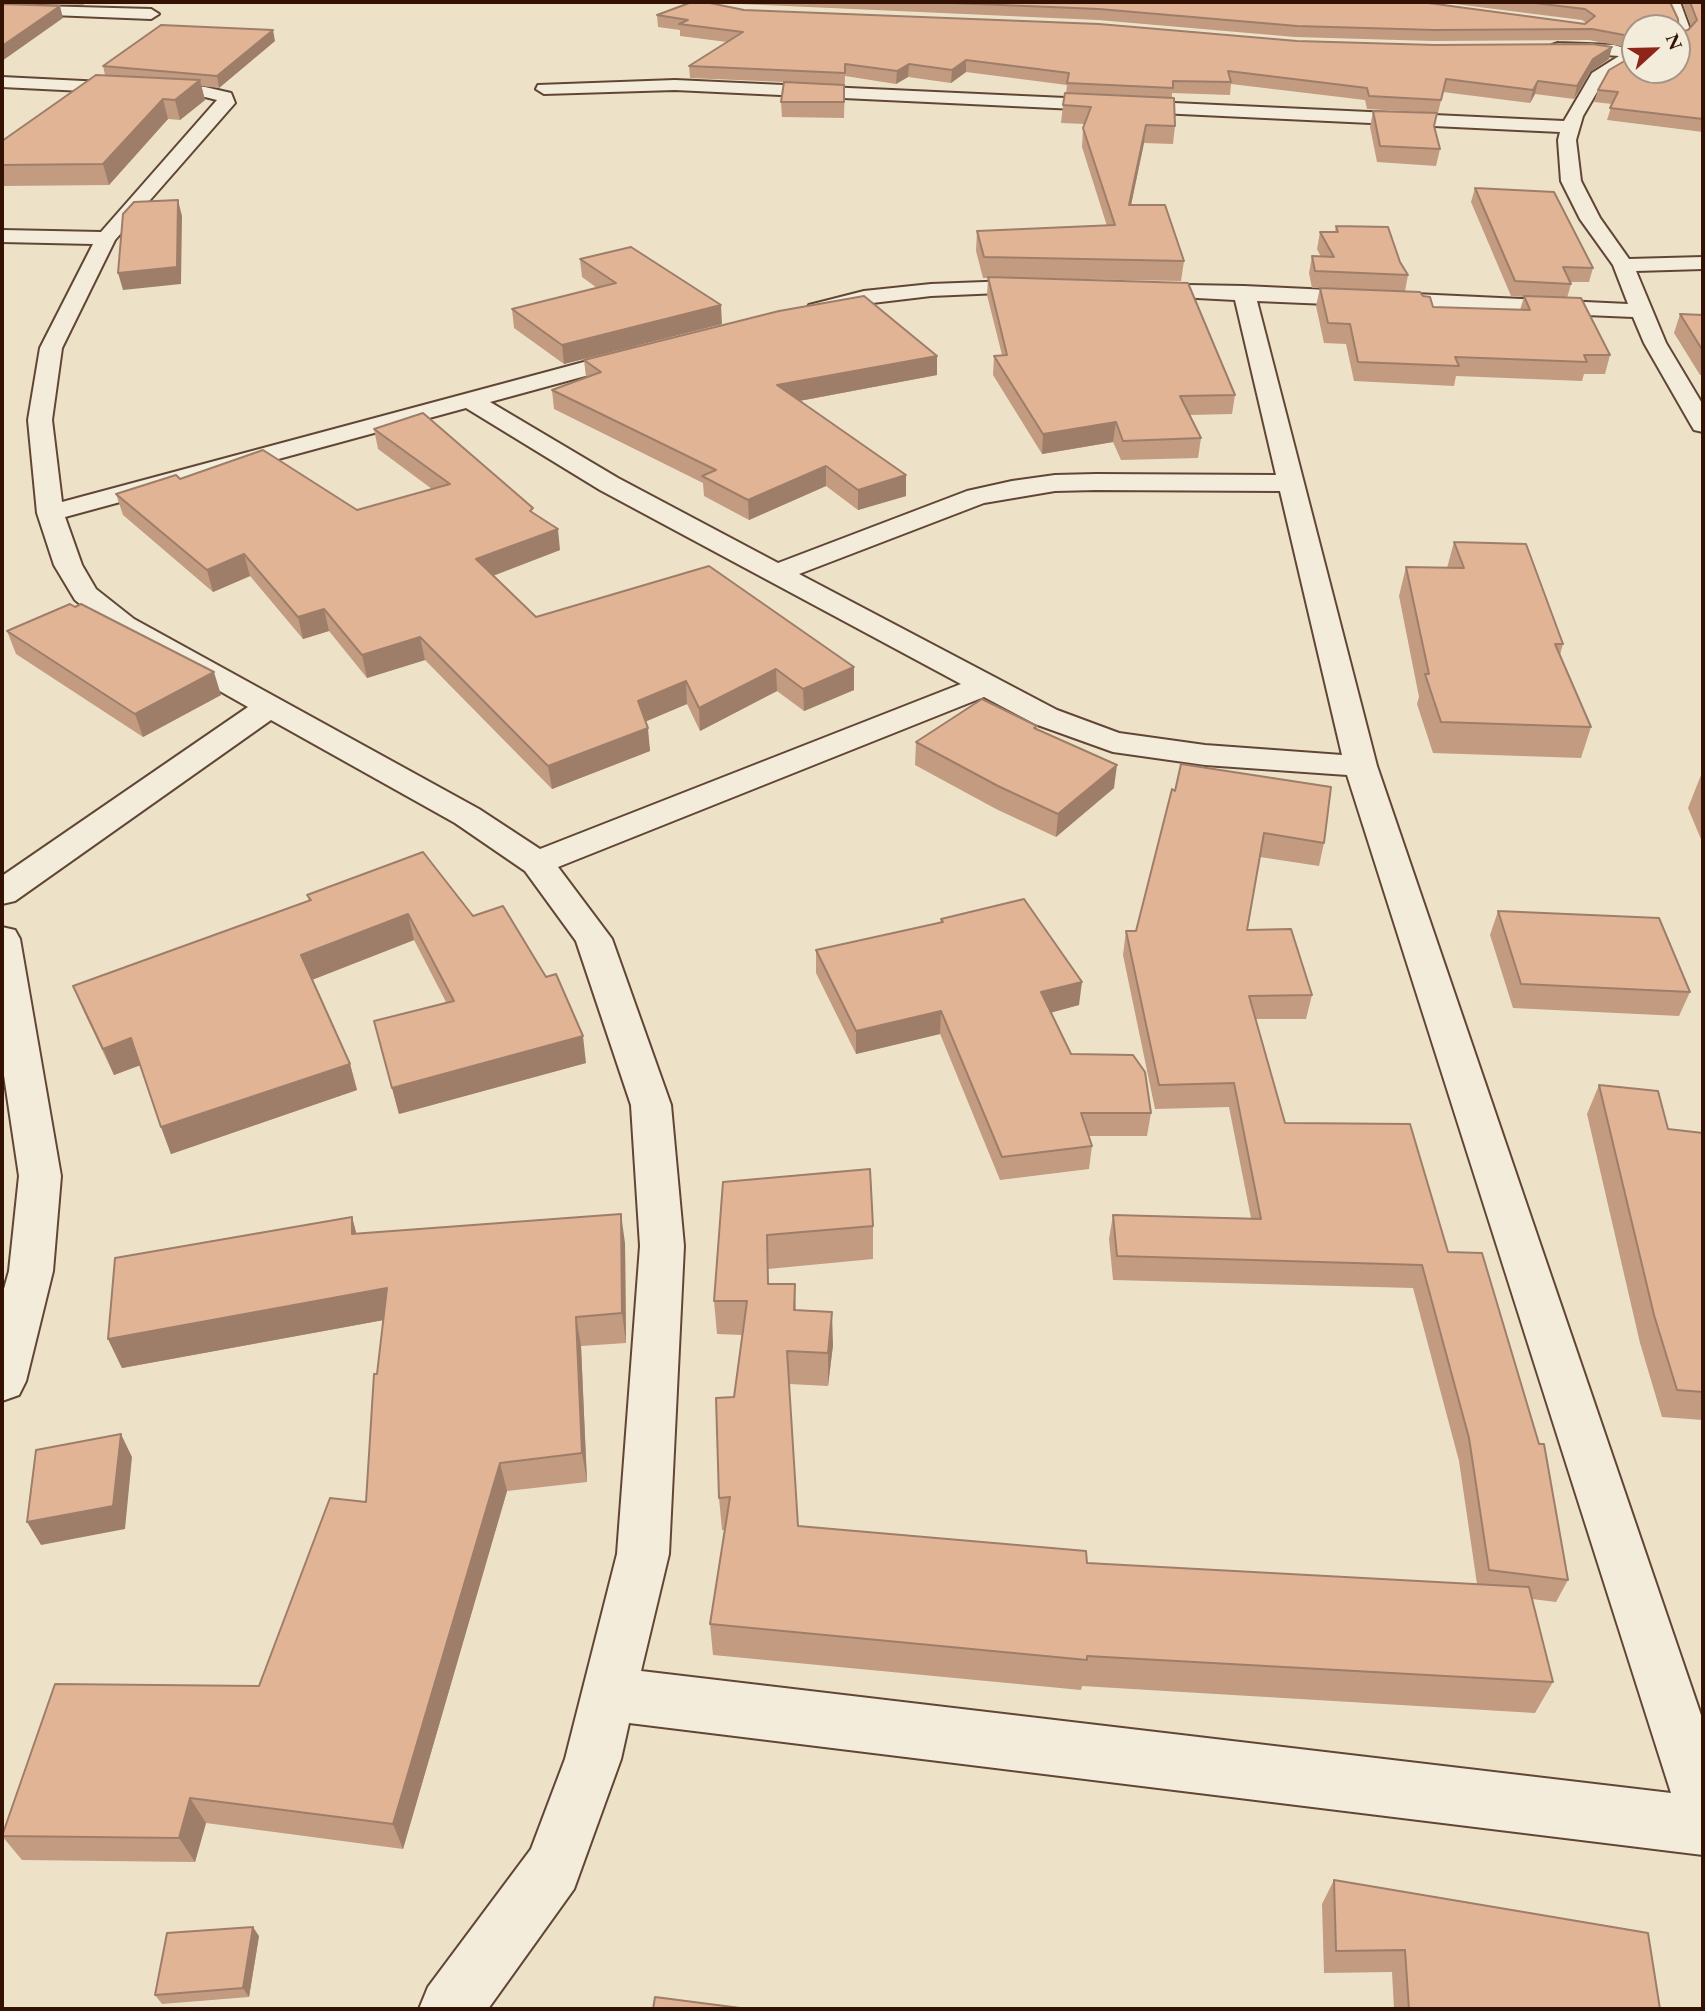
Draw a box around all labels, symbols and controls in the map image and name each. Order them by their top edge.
north arrow [1621,14,1691,84]
text: N [1660,30,1689,54]

